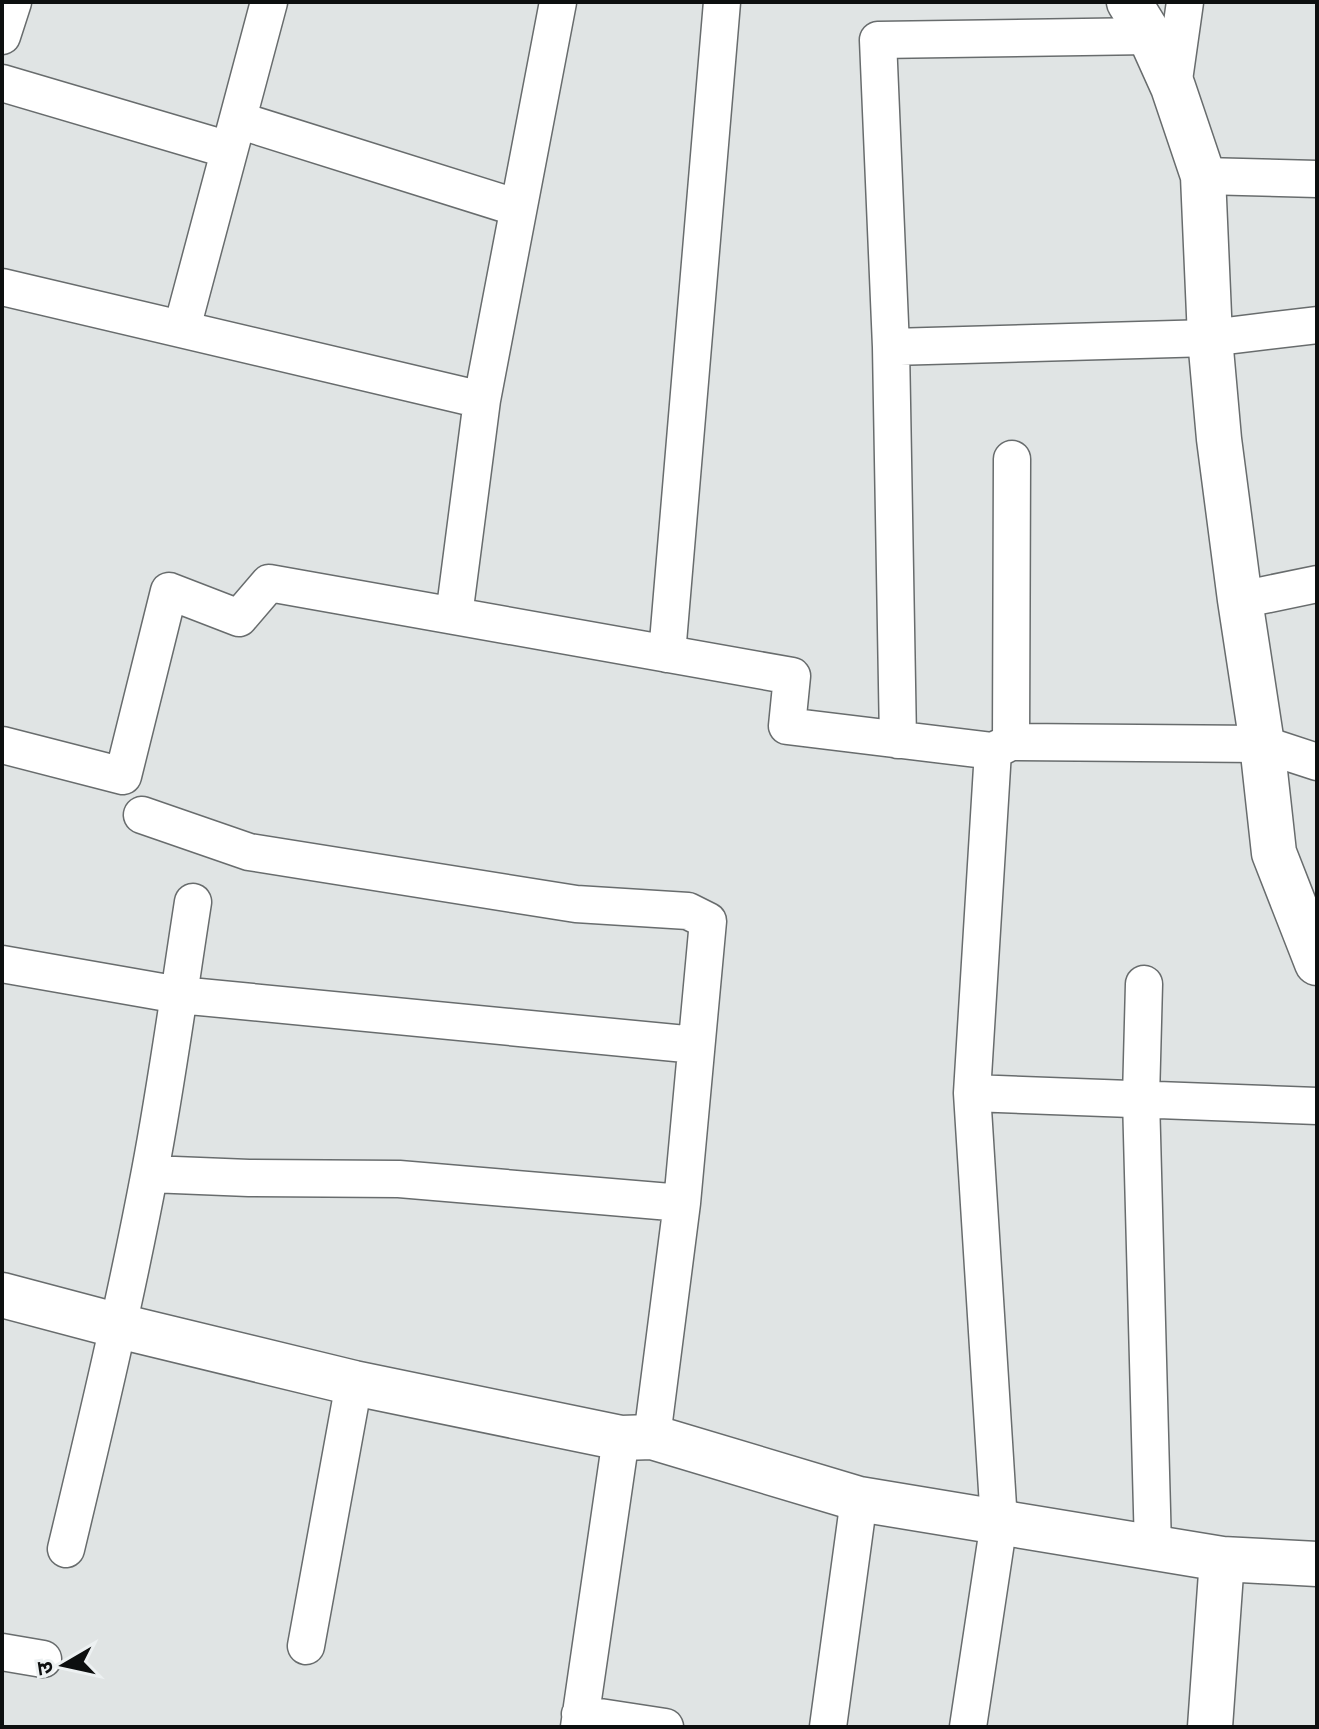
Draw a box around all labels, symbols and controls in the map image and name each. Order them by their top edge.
north arrow [24,1625,104,1705]
text: उ [30,1659,57,1677]

